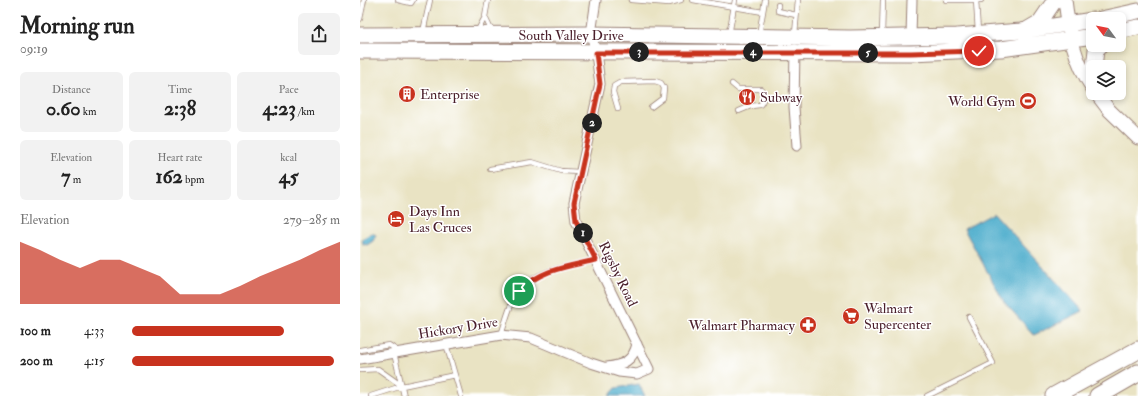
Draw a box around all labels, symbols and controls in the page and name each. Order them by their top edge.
text: Morning run [20,12,135,40]
north arrow [1086,12,1126,52]
map controls [1086,12,1126,100]
button: share [298,13,340,55]
street label: South Valley Drive [518,27,624,45]
pin [962,34,996,68]
icon: check [968,40,990,62]
text: 09:19 [20,41,48,57]
pin: 3 [629,42,649,62]
pin: 4 [743,42,763,62]
pin: 5 [858,43,878,63]
text: 3 [637,45,641,58]
text: 4 [750,45,756,58]
text: 5 [866,46,870,59]
button: layers [1086,60,1126,100]
text: Distance [52,83,91,96]
text: Time [168,83,192,96]
text: Pace [279,83,299,96]
building icon: Enterprise [397,84,417,104]
place label: Enterprise [420,86,480,104]
restaurant icon: Subway [737,87,757,107]
place label: Subway [760,89,803,107]
sports icon: World Gym [1018,91,1038,111]
place label: World Gym [947,93,1015,111]
text: 0.60 [46,96,81,121]
text: 2:38 [164,96,196,121]
text: 4:23 [262,96,296,121]
text: km [81,105,97,118]
text: /km [296,105,315,118]
pin: 2 [582,113,602,133]
text: 2 [589,116,595,129]
text: Elevation [50,151,92,164]
text: Heart rate [158,151,202,164]
text: kcal [280,151,297,164]
text: 7 [61,164,70,189]
text: 162 [155,164,183,189]
text: 45 [279,164,298,189]
text: m [70,173,81,186]
text: bpm [183,173,205,186]
place label: Days Inn Las Cruces [409,203,472,236]
hotel icon: Days Inn Las Cruces [386,209,406,229]
text: Elevation [20,212,70,228]
text: 279–285 m [283,212,340,228]
pin: 1 [573,223,593,243]
text: 1 [581,226,585,239]
street label: Rigsby Road [594,239,641,310]
pin [502,274,536,308]
icon: arrive [508,280,530,302]
place label: Walmart Supercenter [863,300,932,334]
supermarket icon: Walmart Supercenter [841,306,861,326]
street label: Hickory Drive [417,313,499,344]
pharmacy icon: Walmart Pharmacy [798,315,818,335]
place label: Walmart Pharmacy [687,317,796,335]
text: 100 m [20,323,51,339]
text: 4:33 [84,323,104,339]
text: 200 m [20,353,53,369]
text: 4:15 [84,353,105,369]

